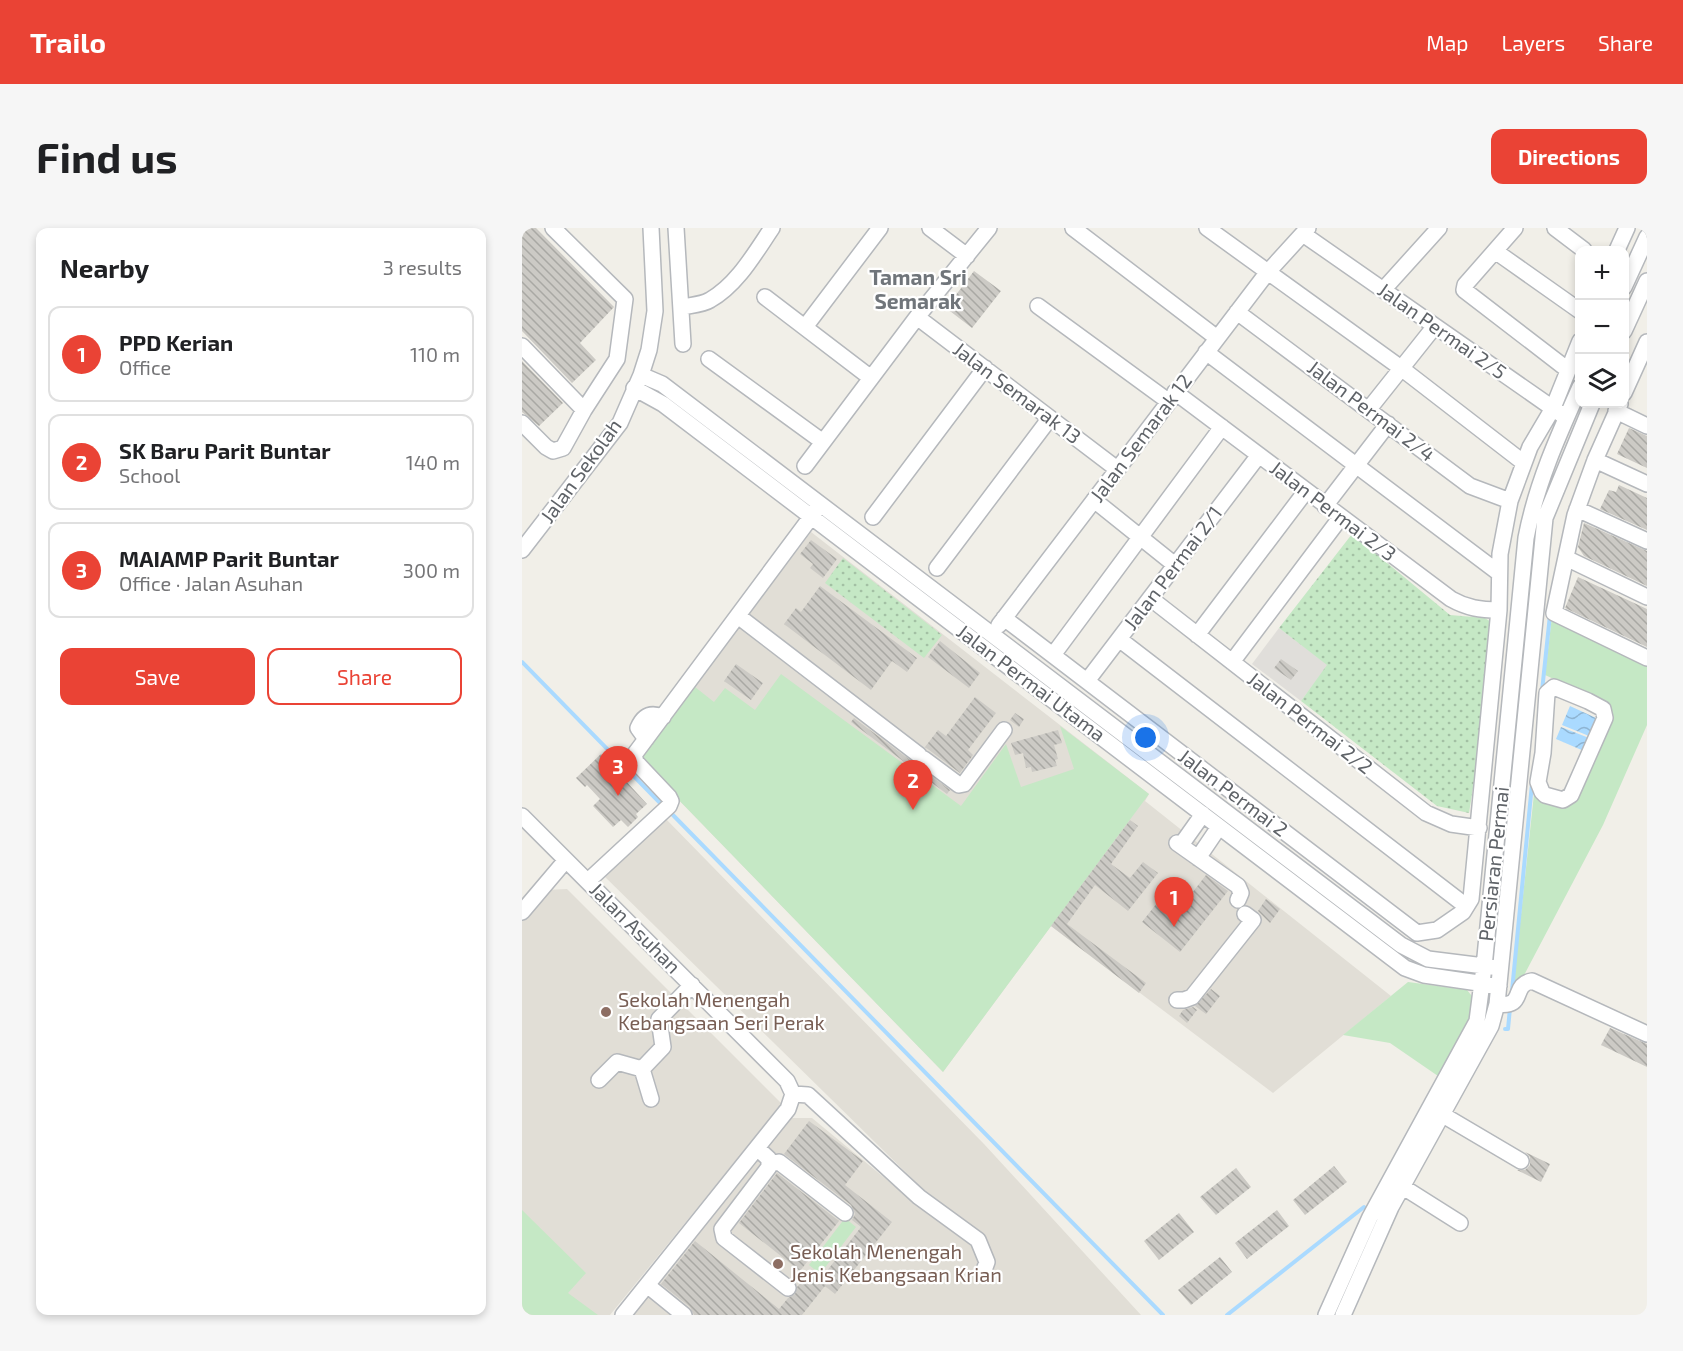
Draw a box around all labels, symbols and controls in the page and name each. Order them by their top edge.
text: Trailo [30,25,106,59]
text: Map [1426,30,1468,55]
text: Layers [1501,30,1565,55]
text: Share [1598,30,1653,55]
button: Directions [1491,129,1647,184]
text: Find us [36,131,178,181]
map controls [1575,246,1629,408]
button: + [1575,246,1629,300]
text: Nearby [60,252,149,283]
text: 3 results [383,255,462,279]
district label: Taman Sri Semarak [869,264,967,313]
street label: Jalan Permai 2/5 [1374,277,1511,383]
button: − [1575,300,1629,354]
text: PPD Kerian [119,329,233,355]
street label: Jalan Semarak 13 [949,336,1086,448]
text: 1 [77,342,86,366]
text: 110 m [410,342,460,366]
button: layers [1575,354,1629,408]
text: Office [119,355,171,379]
street label: Jalan Permai 2/4 [1303,355,1440,466]
street label: Jalan Semarak 12 [1084,369,1196,506]
street label: Jalan Sekolah [534,414,626,527]
text: SK Baru Parit Buntar [119,437,331,463]
text: 2 [76,450,87,474]
text: 140 m [406,450,460,474]
street label: Jalan Permai 2/3 [1266,455,1401,565]
text: School [119,463,180,487]
street label: Jalan Permai 2/1 [1118,501,1227,634]
text: MAIAMP Parit Buntar [119,545,339,571]
text: 3 [76,558,87,582]
text: 300 m [403,558,460,582]
text: Office · Jalan Asuhan [119,571,303,595]
street label: Jalan Permai Utama [953,619,1111,746]
button: Save [60,648,255,705]
button: Share [267,648,462,705]
street label: Jalan Permai 2/2 [1243,666,1378,778]
your location [1131,723,1160,752]
street label: Jalan Permai 2 [1174,743,1293,841]
pin: 3 [598,746,638,796]
pin: 2 [894,760,932,810]
street label: Persiaran Permai [1473,785,1513,942]
street label: Jalan Asuhan [585,877,686,978]
pin: 1 [1154,878,1194,927]
place label: Sekolah Menengah Kebangsaan Seri Perak [618,987,825,1034]
marker: Sekolah Menengah Kebangsaan Seri Perak [599,1005,613,1019]
place label: Sekolah Menengah Jenis Kebangsaan Krian [790,1239,1002,1286]
marker: Sekolah Menengah Jenis Kebangsaan Krian [771,1257,785,1271]

